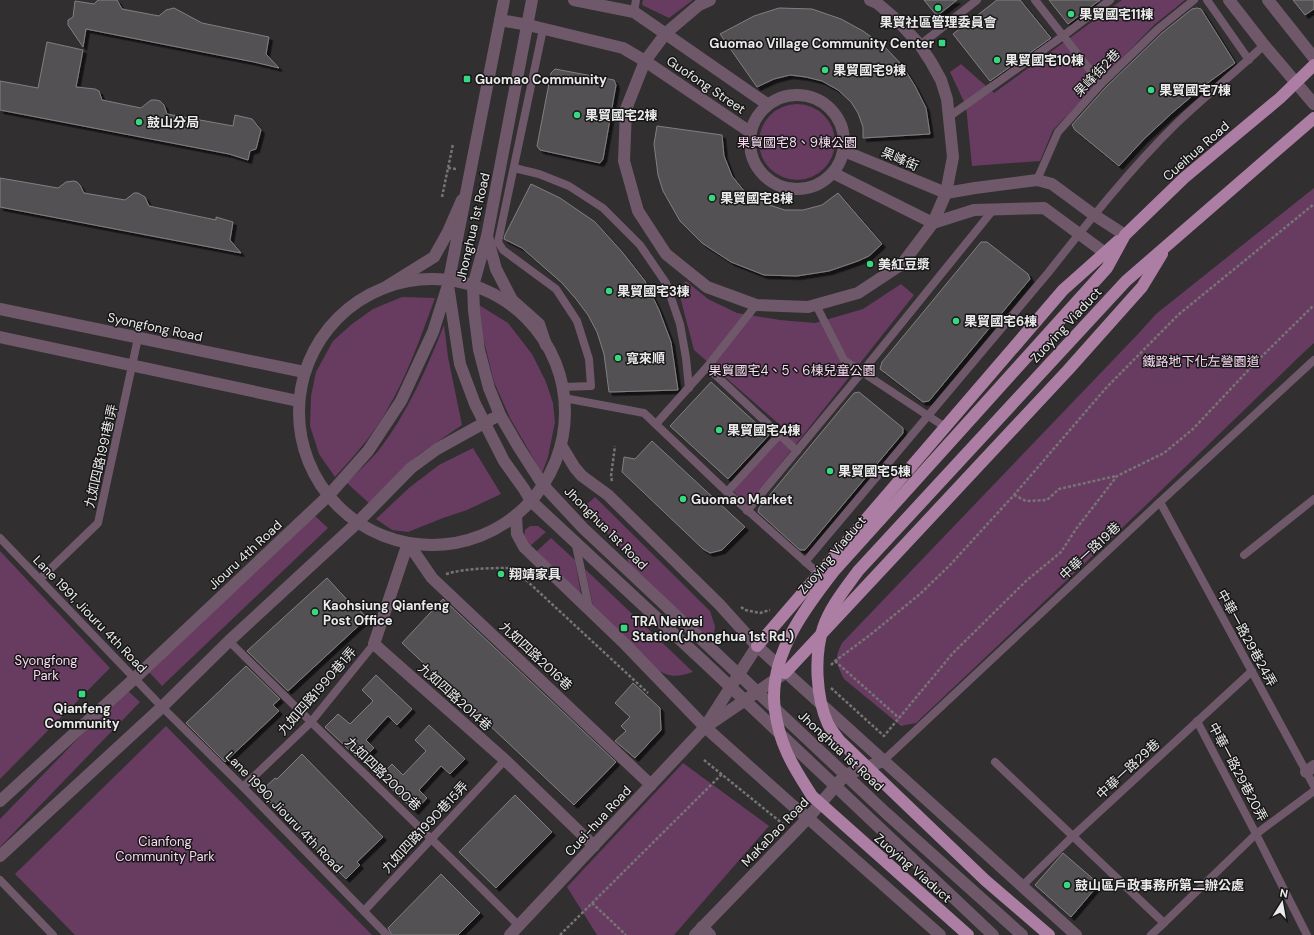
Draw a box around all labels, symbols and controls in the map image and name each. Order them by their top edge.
marker: 果貿社區管理委員會 [933,3,943,13]
place label: 果貿國宅11棟 [1079,6,1153,23]
marker: 果貿國宅11棟 [1066,9,1076,19]
place label: 果貿社區管理委員會 [879,14,997,31]
place label: Guomao Village Community Center [709,35,935,52]
marker: Guomao Village Community Center [937,38,947,48]
street label: 果峰街2巷 [1070,46,1124,100]
street label: Guofong Street [663,52,749,118]
place label: 果貿國宅10棟 [1005,52,1084,69]
marker: 果貿國宅10棟 [992,55,1002,65]
place label: 果貿國宅9棟 [833,62,906,79]
marker: 果貿國宅9棟 [820,65,830,75]
place label: Guomao Community [475,71,607,88]
marker: Guomao Community [462,74,472,84]
place label: 果貿國宅7棟 [1159,82,1231,99]
marker: 果貿國宅7棟 [1146,85,1156,95]
place label: 果貿國宅2棟 [585,107,658,124]
marker: 果貿國宅2棟 [572,110,582,120]
place label: 鼓山分局 [147,114,199,131]
marker: 鼓山分局 [134,117,144,127]
street label: Cueihua Road [1159,117,1233,185]
park label: 果貿國宅8、9棟公園 [737,134,857,151]
street label: 果峰街 [879,144,921,174]
street label: Jhonghua 1st Road [452,171,494,283]
place label: 果貿國宅8棟 [720,190,793,207]
marker: 果貿國宅8棟 [707,193,717,203]
place label: 美紅豆漿 [878,256,930,273]
marker: 美紅豆漿 [865,259,875,269]
place label: 果貿國宅3棟 [617,283,690,300]
street label: Zuoying Viaduct [1027,284,1105,366]
marker: 果貿國宅3棟 [604,286,614,296]
street label: Syongfong Road [106,309,204,345]
place label: 果貿國宅6棟 [964,313,1037,330]
marker: 果貿國宅6棟 [951,316,961,326]
place label: 寬來順 [626,350,665,367]
marker: 寬來順 [613,353,623,363]
park label: 鐵路地下化左營園道 [1142,353,1260,370]
park label: 果貿國宅4、5、6棟兒童公園 [709,362,876,379]
street label: 九如四路1991巷1弄 [81,402,121,510]
place label: 果貿國宅4棟 [727,422,800,439]
marker: 果貿國宅4棟 [714,425,724,435]
place label: 果貿國宅5棟 [838,463,911,480]
marker: 果貿國宅5棟 [825,466,835,476]
street label: Jhonghua 1st Road [561,483,651,573]
place label: Guomao Market [691,491,793,508]
marker: Guomao Market [678,494,688,504]
street label: Zuoying Viaduct [794,512,870,598]
street label: Jiouru 4th Road [205,516,285,594]
street label: 中華一路19巷 [1056,518,1124,584]
street label: Lane 1991, Jiouru 4th Road [29,552,151,676]
place label: 翔靖家具 [509,566,561,583]
marker: 翔靖家具 [496,569,506,579]
street label: 中華一路29巷24弄 [1213,586,1281,690]
place label: Kaohsiung Qianfeng Post Office [323,597,450,629]
marker: Kaohsiung Qianfeng Post Office [310,607,320,617]
place label: TRA Neiwei Station(Jhonghua 1st Rd.) [632,613,794,645]
street label: 九如四路2016巷 [496,618,576,694]
marker: TRA Neiwei Station(Jhonghua 1st Rd.) [619,623,629,633]
street label: 九如四路1990巷1弄 [274,643,360,739]
park label: Syongfong Park [14,652,78,684]
street label: 九如四路2014巷 [415,660,495,734]
marker: Qianfeng Community [77,689,87,699]
place label: Qianfeng Community [44,700,120,732]
street label: Jhonghua 1st Road [795,707,887,795]
street label: 中華一路29巷20弄 [1205,720,1271,824]
street label: 九如四路2000巷 [341,733,425,815]
street label: 中華一路29巷 [1093,735,1163,803]
street label: Lane 1990, Jiouru 4th Road [222,748,346,876]
street label: 九如四路1990巷15弄 [378,778,472,876]
street label: Cuei-hua Road [561,782,635,860]
street label: MaKaDao Road [738,794,812,870]
street label: Zuoying Viaduct [871,830,955,906]
park label: Cianfong Community Park [115,833,215,865]
place label: 鼓山區戶政事務所第二辦公處 [1075,877,1244,894]
marker: 鼓山區戶政事務所第二辦公處 [1062,880,1072,890]
north arrow [1262,883,1302,923]
text: N [1279,886,1289,901]

